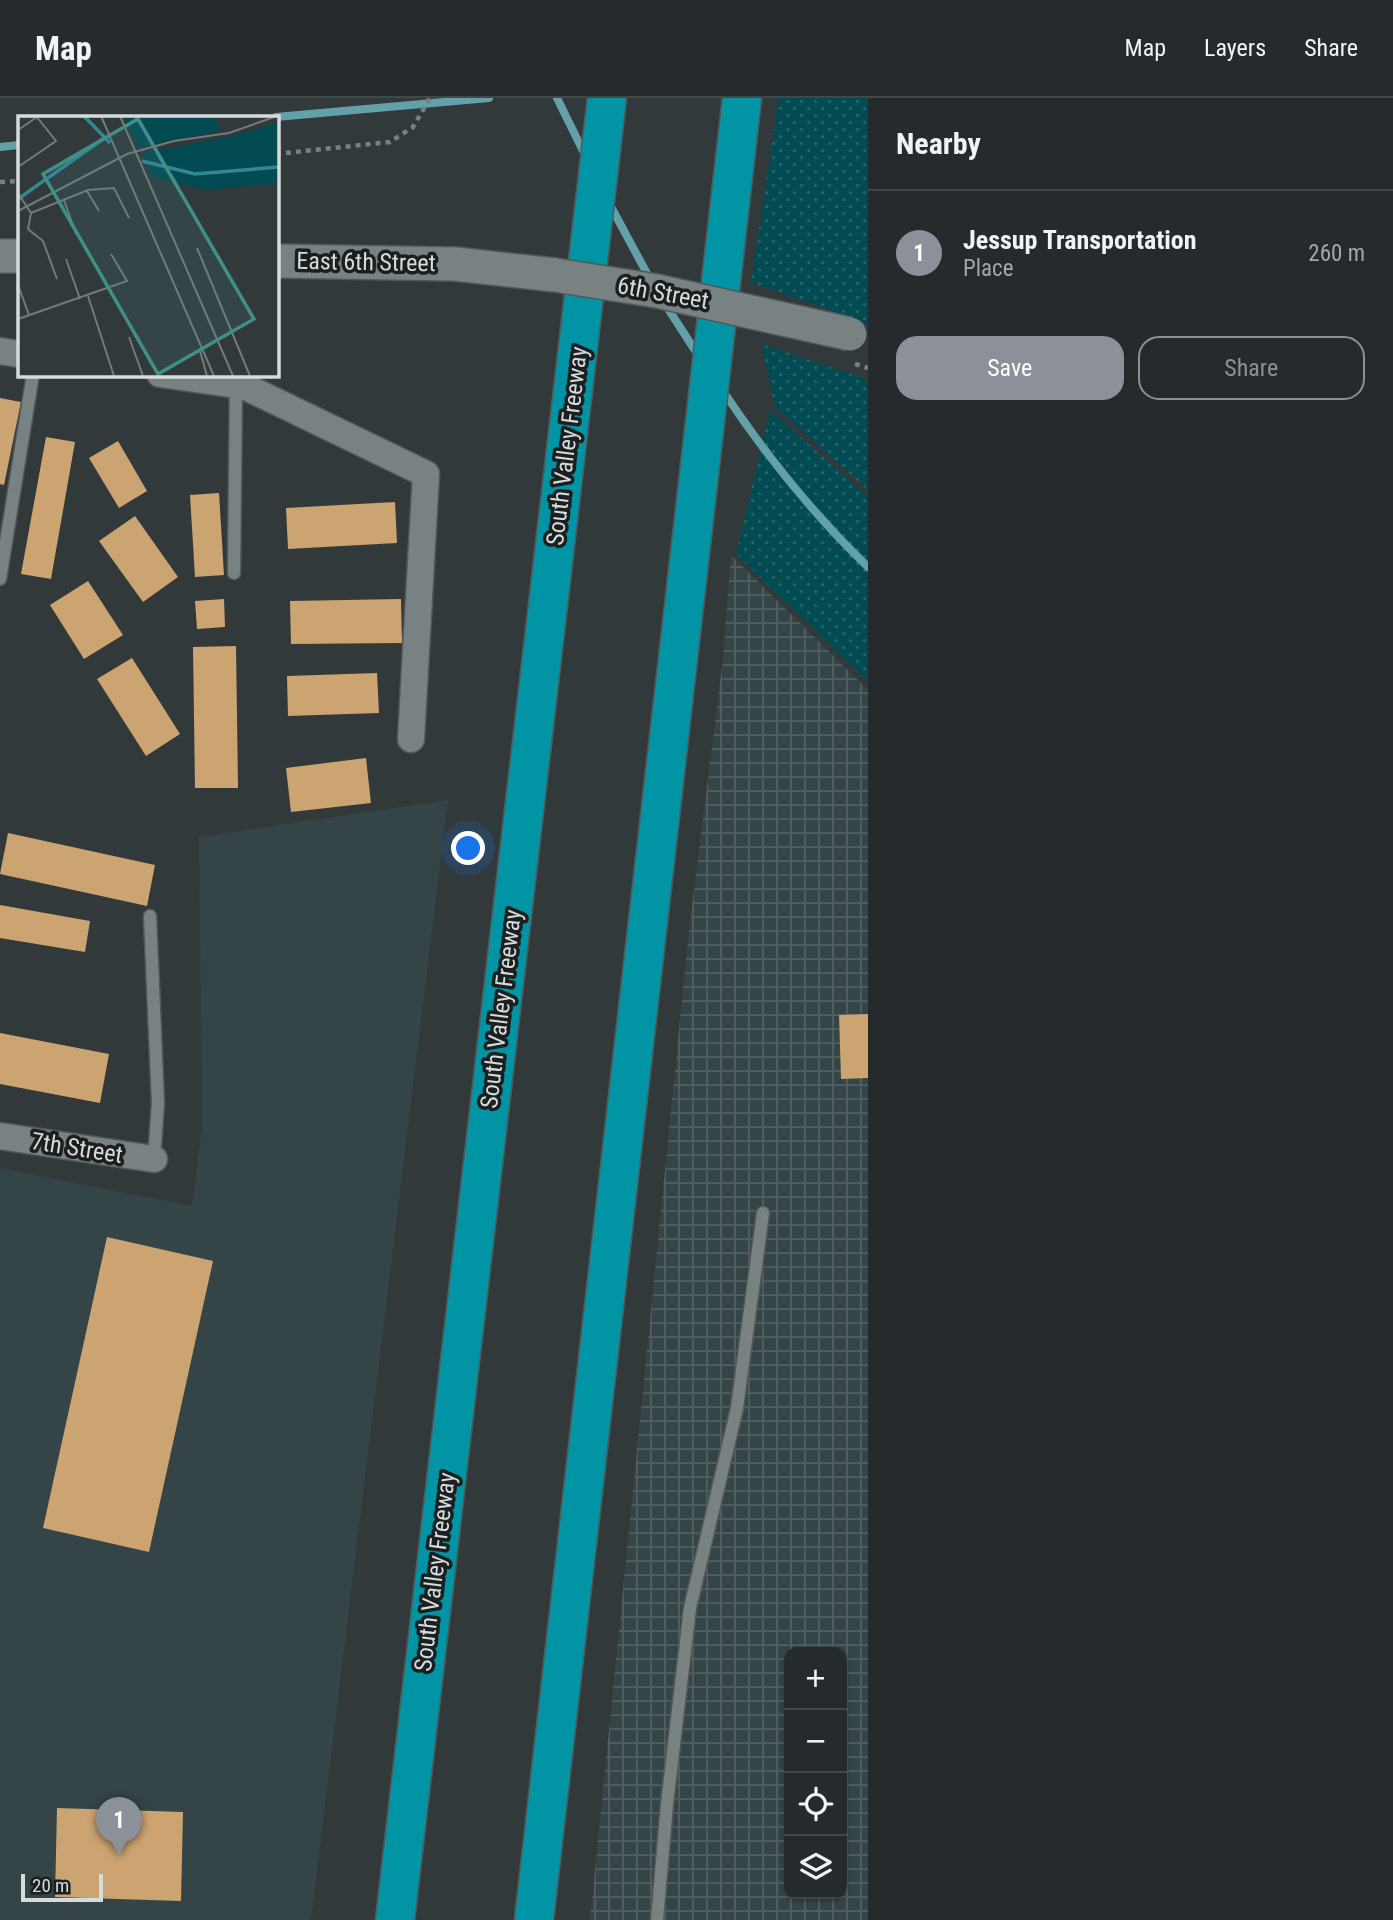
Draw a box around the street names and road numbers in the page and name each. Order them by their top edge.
street label: East 6th Street [296,247,436,277]
street label: 6th Street [615,271,711,315]
street label: South Valley Freeway [541,345,593,547]
street label: South Valley Freeway [475,908,527,1110]
street label: 7th Street [29,1127,125,1169]
street label: South Valley Freeway [409,1471,461,1673]

